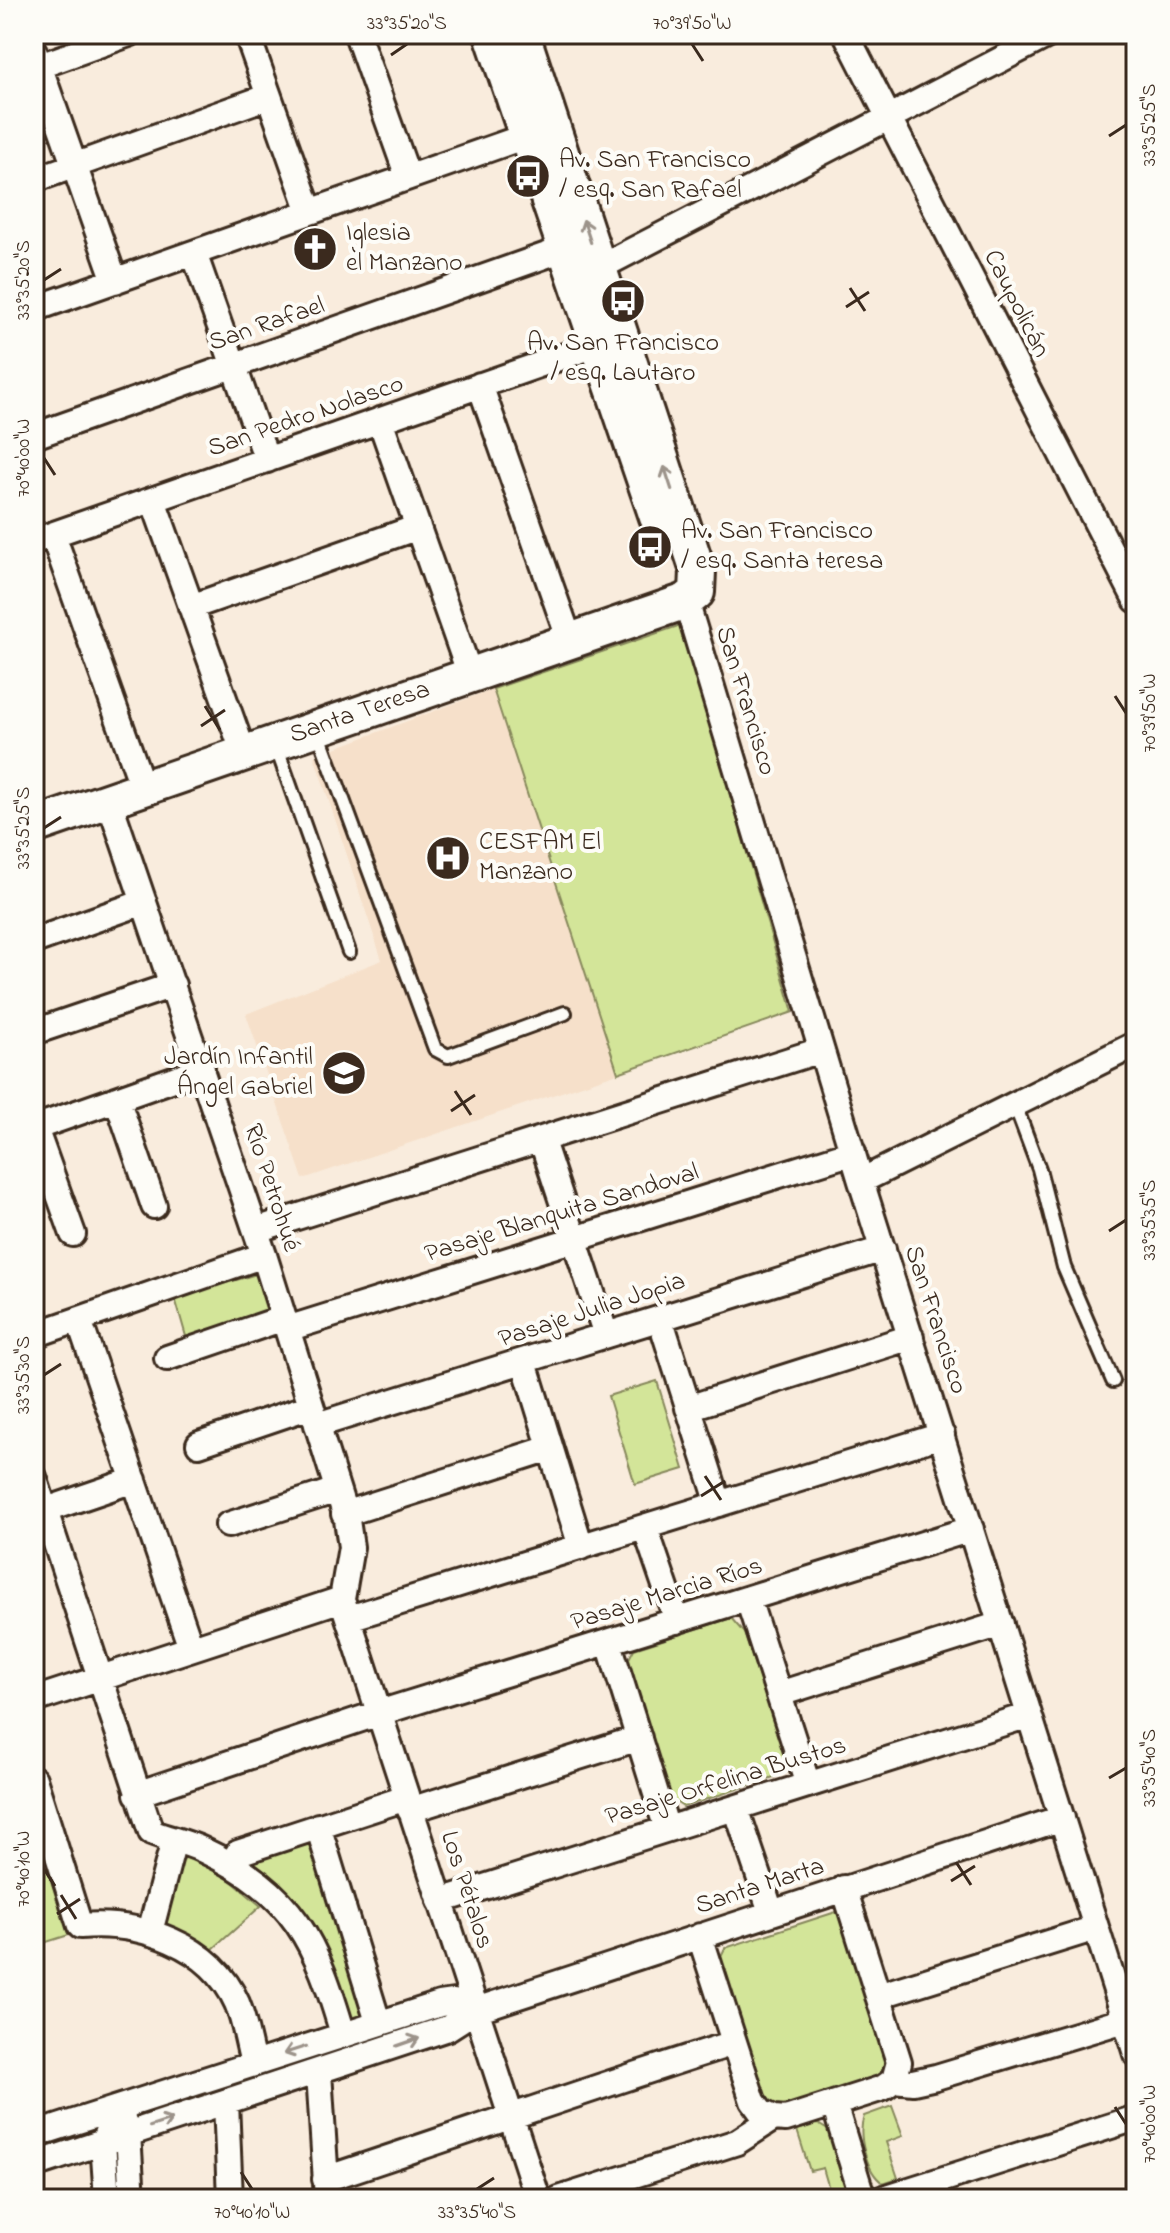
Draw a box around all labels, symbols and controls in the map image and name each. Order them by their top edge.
text: 33°35'20"S [367,10,447,39]
text: 70°39'50"W [653,10,731,39]
text: 33°35'25"S [1136,84,1165,166]
place label: Av. San Francisco / esq. San Rafael [559,142,751,210]
bus stop icon: Av. San Francisco / esq. San Rafael [504,152,552,200]
place label: Iglesia el Manzano [346,215,462,283]
one-way arrow [579,218,594,243]
church icon: Iglesia el Manzano [291,225,339,273]
text: 33°35'20"S [10,240,39,320]
street label: Caupolicán [973,243,1059,365]
bus stop icon: Av. San Francisco / esq. Lautaro [599,277,647,325]
street label: San Rafael [204,287,330,363]
place label: Av. San Francisco / esq. Lautaro [527,325,719,393]
street label: San Pedro Nolasco [203,366,409,468]
text: 70°40'00"W [10,419,39,497]
one-way arrow [659,466,674,491]
place label: Av. San Francisco / esq. Santa teresa [681,513,883,581]
bus stop icon: Av. San Francisco / esq. Santa teresa [626,523,674,571]
street label: San Francisco [704,622,786,780]
street label: Santa Teresa [285,671,435,755]
text: 70°39'50"W [1136,674,1165,752]
text: 33°35'25"S [10,787,39,869]
place label: CESFAM El Manzano [479,824,601,892]
hospital icon: CESFAM El Manzano [424,834,472,882]
place label: Jardín Infantil Ángel Gabriel [164,1039,313,1107]
school or university icon: Jardín Infantil Ángel Gabriel [320,1049,368,1097]
street label: Río Petrohué [232,1119,310,1257]
street label: Pasaje Blanquita Sandoval [420,1154,704,1274]
text: 33°35'35"S [1136,1179,1165,1260]
street label: San Francisco [893,1241,977,1399]
street label: Pasaje Julia Jopia [494,1263,690,1359]
text: 33°35'30"S [10,1336,39,1414]
street label: Pasaje Marcia Ríos [566,1548,768,1642]
street label: Pasaje Orfelina Bustos [601,1727,851,1837]
text: 33°35'40"S [1136,1729,1165,1807]
street label: Los Pétalos [429,1826,503,1954]
text: 70°40'10"W [10,1831,39,1907]
street label: Santa Marta [691,1848,829,1926]
one-way arrow [395,2033,420,2048]
one-way arrow [282,2043,307,2058]
text: 70°40'00"W [1136,2085,1165,2163]
one-way arrow [149,2114,174,2129]
text: 70°40'10"W [214,2199,290,2228]
text: 33°35'40"S [438,2199,516,2228]

